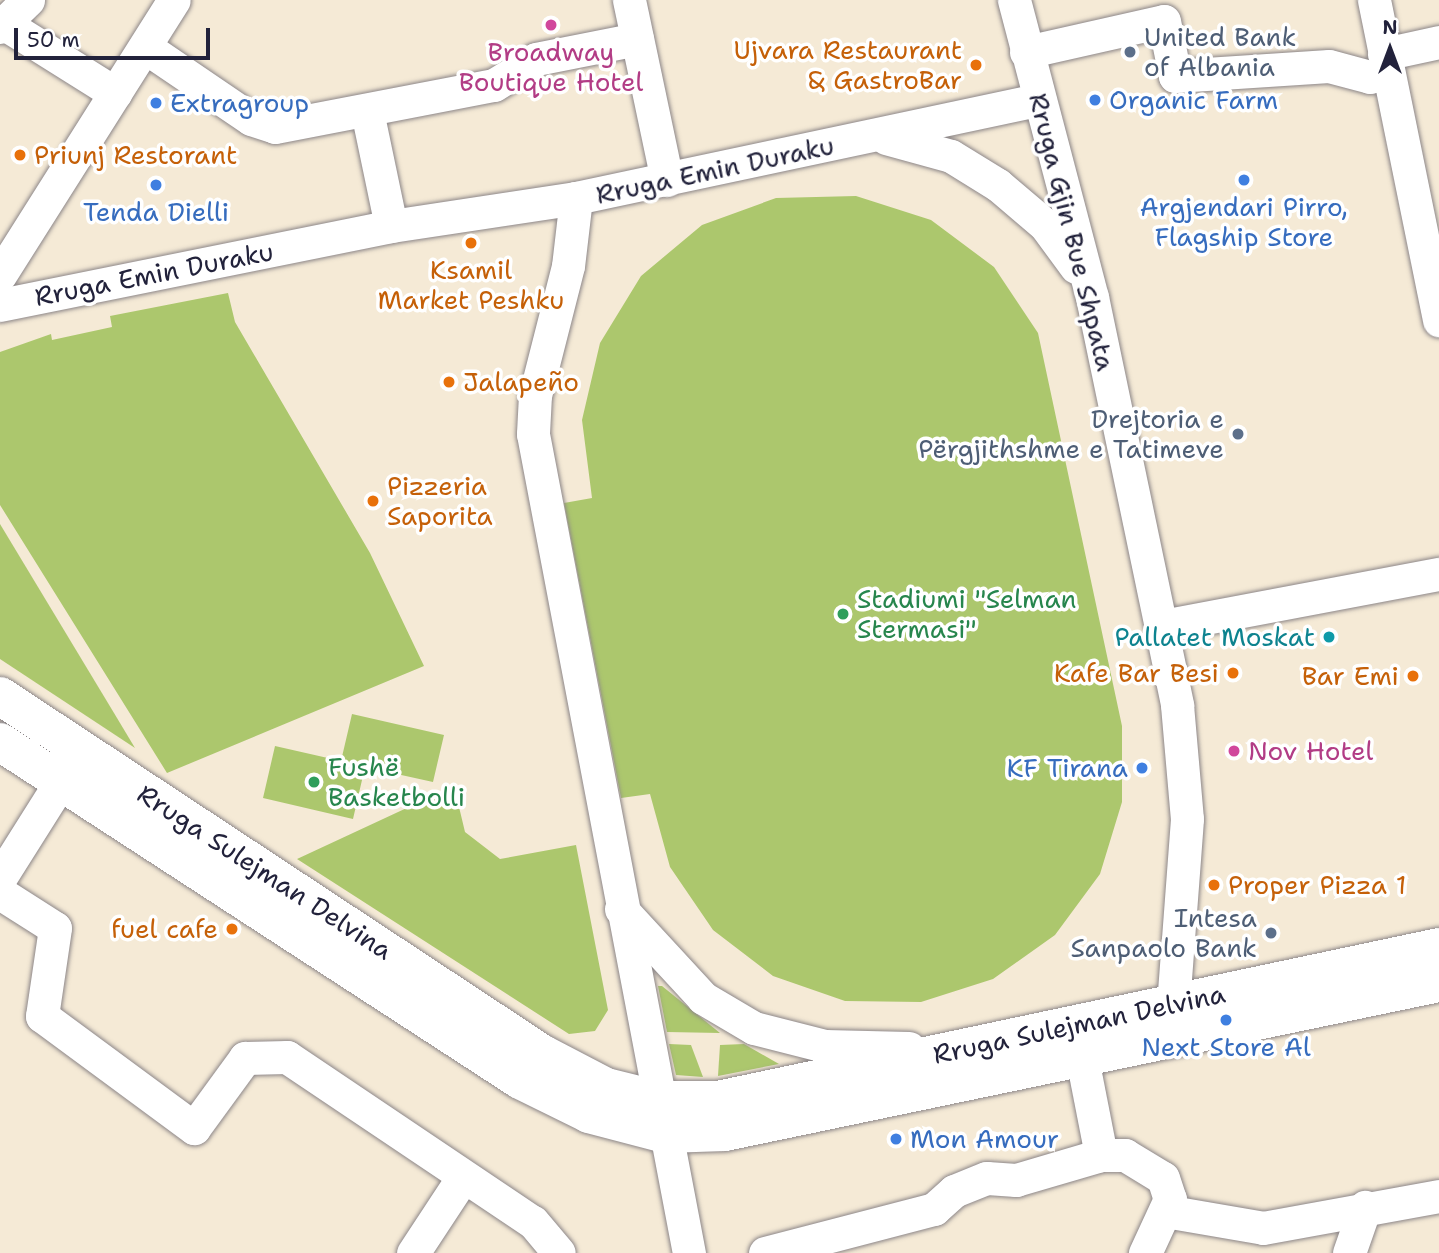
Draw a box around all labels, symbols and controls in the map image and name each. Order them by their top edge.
scale bar [18,14,214,58]
north arrow [1355,14,1425,84]
text: N [1382,15,1398,40]
marker: Broadway Boutique Hotel [543,17,559,33]
place label: United Bank of Albania [1144,21,1296,82]
text: 50 m [27,26,80,54]
place label: Ujvara Restaurant & GastroBar [734,34,962,96]
place label: Broadway Boutique Hotel [459,36,643,98]
marker: United Bank of Albania [1122,44,1138,60]
marker: Ujvara Restaurant & GastroBar [968,57,984,73]
place label: Organic Farm [1109,84,1278,116]
place label: Extragroup [170,87,309,119]
street label: Rruga Gjin Bue Shpata [1022,90,1122,374]
marker: Organic Farm [1087,92,1103,108]
marker: Extragroup [148,95,164,111]
street label: Rruga Emin Duraku [593,130,837,210]
place label: Priunj Restorant [34,139,237,171]
marker: Priunj Restorant [12,147,28,163]
marker: Argjendari Pirro, Flagship Store [1236,172,1252,188]
marker: Tenda Dielli [148,177,164,193]
place label: Argjendari Pirro, Flagship Store [1140,191,1348,252]
place label: Tenda Dielli [83,196,229,228]
marker: Ksamil Market Peshku [463,235,479,251]
street label: Rruga Emin Duraku [32,236,276,312]
place label: Ksamil Market Peshku [378,254,564,316]
place label: Jalapeño [463,366,579,398]
marker: Jalapeño [441,374,457,390]
place label: Drejtoria e Përgjithshme e Tatimeve [918,403,1224,464]
marker: Drejtoria e Përgjithshme e Tatimeve [1230,426,1246,442]
place label: Pizzeria Saporita [387,470,493,532]
marker: Pizzeria Saporita [365,493,381,509]
place label: Stadiumi "Selman Stermasi" [857,583,1077,644]
marker: Stadiumi "Selman Stermasi" [835,606,851,622]
place label: Pallatet Moskat [1114,621,1315,653]
marker: Pallatet Moskat [1321,629,1337,645]
place label: Kafe Bar Besi [1054,657,1219,689]
place label: Bar Emi [1302,660,1399,692]
marker: Kafe Bar Besi [1225,665,1241,681]
marker: Bar Emi [1405,668,1421,684]
place label: Nov Hotel [1248,735,1373,767]
marker: Nov Hotel [1226,743,1242,759]
place label: Fushë Basketbolli [328,751,465,812]
place label: KF Tirana [1007,752,1128,784]
marker: KF Tirana [1134,760,1150,776]
marker: Fushë Basketbolli [306,774,322,790]
street label: Rruga Sulejman Delvina [132,778,398,966]
place label: Proper Pizza 1 [1228,869,1407,901]
marker: Proper Pizza 1 [1206,877,1222,893]
place label: Intesa Sanpaolo Bank [1070,902,1257,964]
place label: fuel cafe [111,913,218,945]
marker: fuel cafe [224,921,240,937]
marker: Intesa Sanpaolo Bank [1263,925,1279,941]
street label: Rruga Sulejman Delvina [930,978,1228,1070]
marker: Next Store Al [1218,1012,1234,1028]
place label: Next Store Al [1141,1031,1311,1063]
place label: Mon Amour [910,1123,1059,1155]
marker: Mon Amour [888,1131,904,1147]

